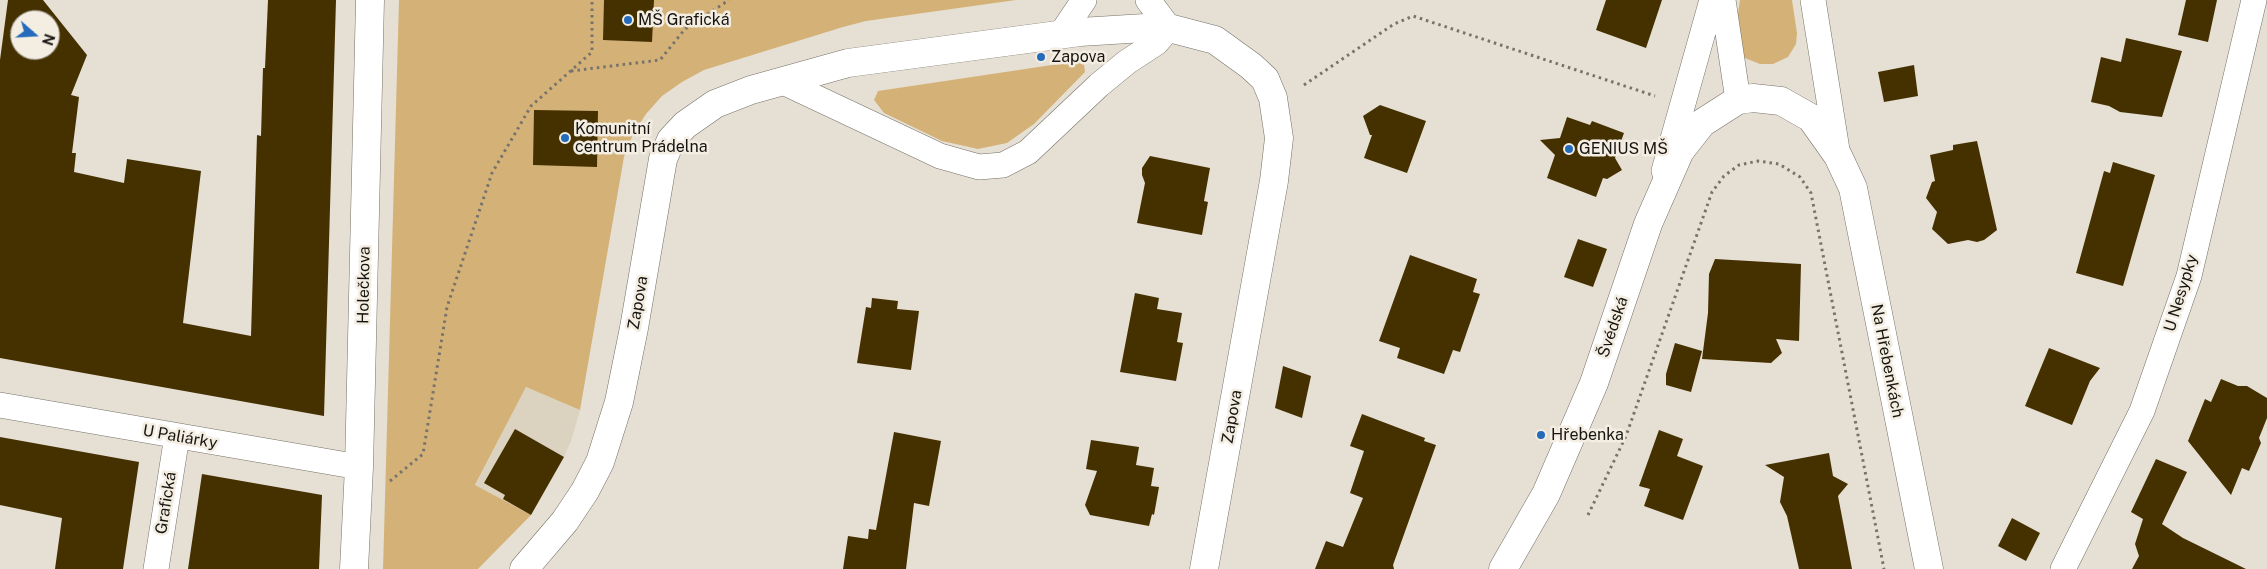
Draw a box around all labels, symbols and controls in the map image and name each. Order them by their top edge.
north arrow [10,10,60,60]
place label: MŠ Grafická [638,10,729,30]
marker: MŠ Grafická [622,14,634,26]
text: N [39,32,58,47]
place label: Zapova [1051,47,1105,67]
marker: Zapova [1035,51,1047,63]
place label: Komunitní centrum Prádelna [575,119,708,157]
marker: Komunitní centrum Prádelna [559,132,571,144]
place label: GENIUS MŠ [1579,139,1668,159]
marker: GENIUS MŠ [1563,143,1575,155]
street label: Holečkova [354,246,374,324]
street label: U Nesypky [2160,252,2202,334]
street label: Zapova [624,275,652,331]
street label: Švédská [1594,294,1632,360]
street label: Na Hřebenkách [1867,302,1907,420]
street label: Zapova [1218,389,1246,445]
street label: U Paliárky [141,421,219,453]
place label: Hřebenka [1551,425,1624,445]
marker: Hřebenka [1535,429,1547,441]
street label: Grafická [152,471,180,535]

